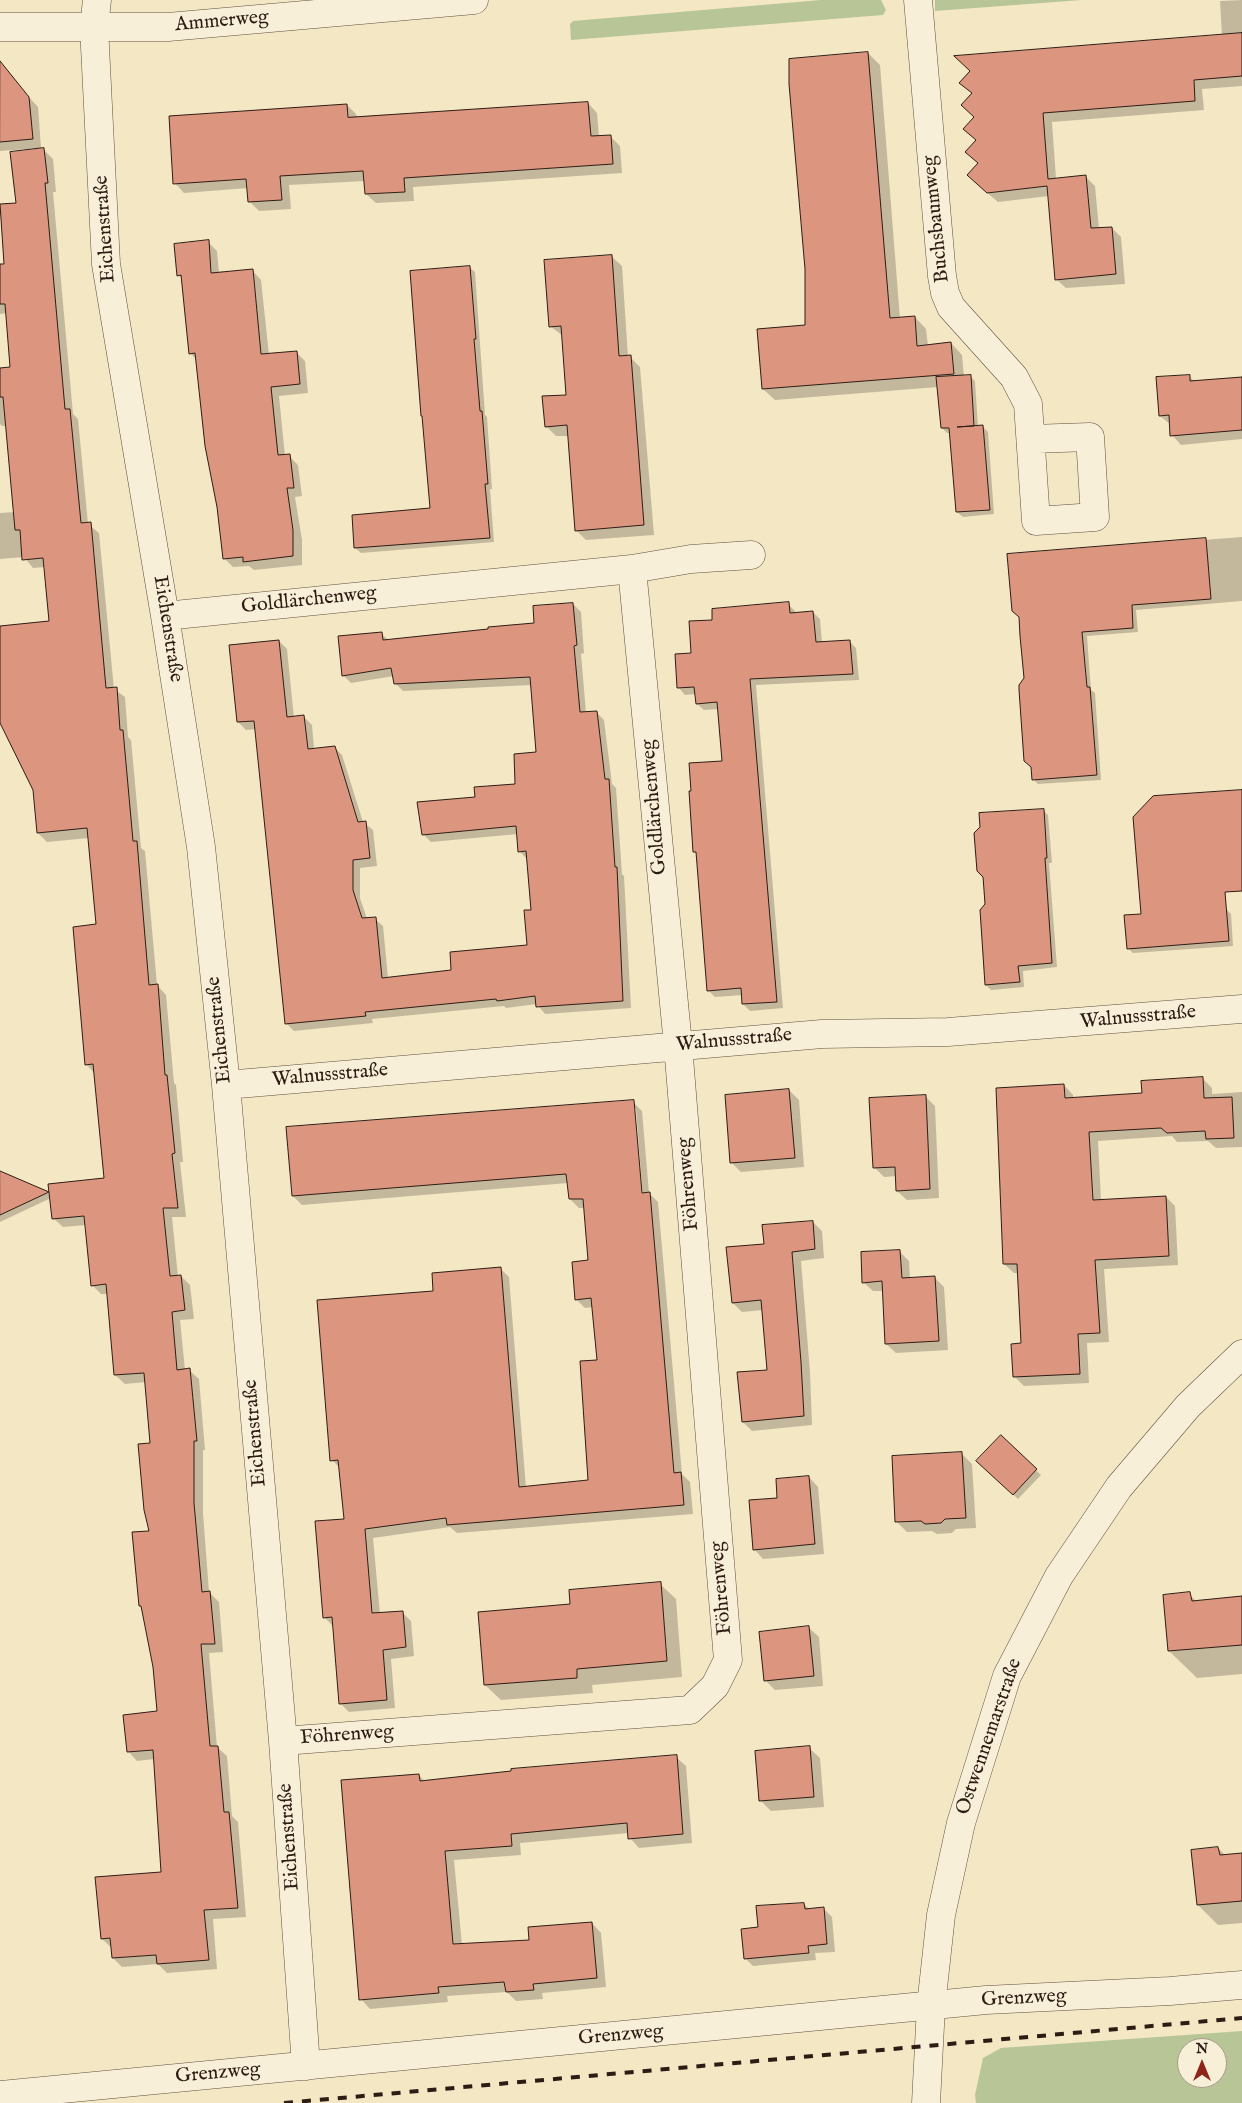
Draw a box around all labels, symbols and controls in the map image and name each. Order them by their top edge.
street label: Ammerweg [174,6,270,38]
street label: Buchsbaumweg [918,154,956,284]
street label: Eichenstraße [90,175,122,283]
street label: Eichenstraße [147,574,187,684]
street label: Goldlärchenweg [240,582,378,620]
street label: Goldlärchenweg [637,738,673,876]
street label: Eichenstraße [202,975,238,1085]
street label: Walnussstraße [1079,1001,1197,1035]
street label: Walnussstraße [675,1024,793,1058]
street label: Walnussstraße [271,1059,389,1093]
street label: Föhrenweg [673,1136,705,1232]
street label: Eichenstraße [239,1378,273,1488]
street label: Föhrenweg [706,1540,738,1636]
street label: Ostwennemarstraße [952,1656,1028,1818]
street label: Föhrenweg [299,1721,395,1751]
street label: Eichenstraße [274,1783,306,1891]
street label: Grenzweg [981,1985,1067,2013]
street label: Grenzweg [577,2020,665,2052]
north arrow [1177,2038,1227,2088]
text: N [1196,2040,1208,2058]
street label: Grenzweg [174,2058,262,2090]

